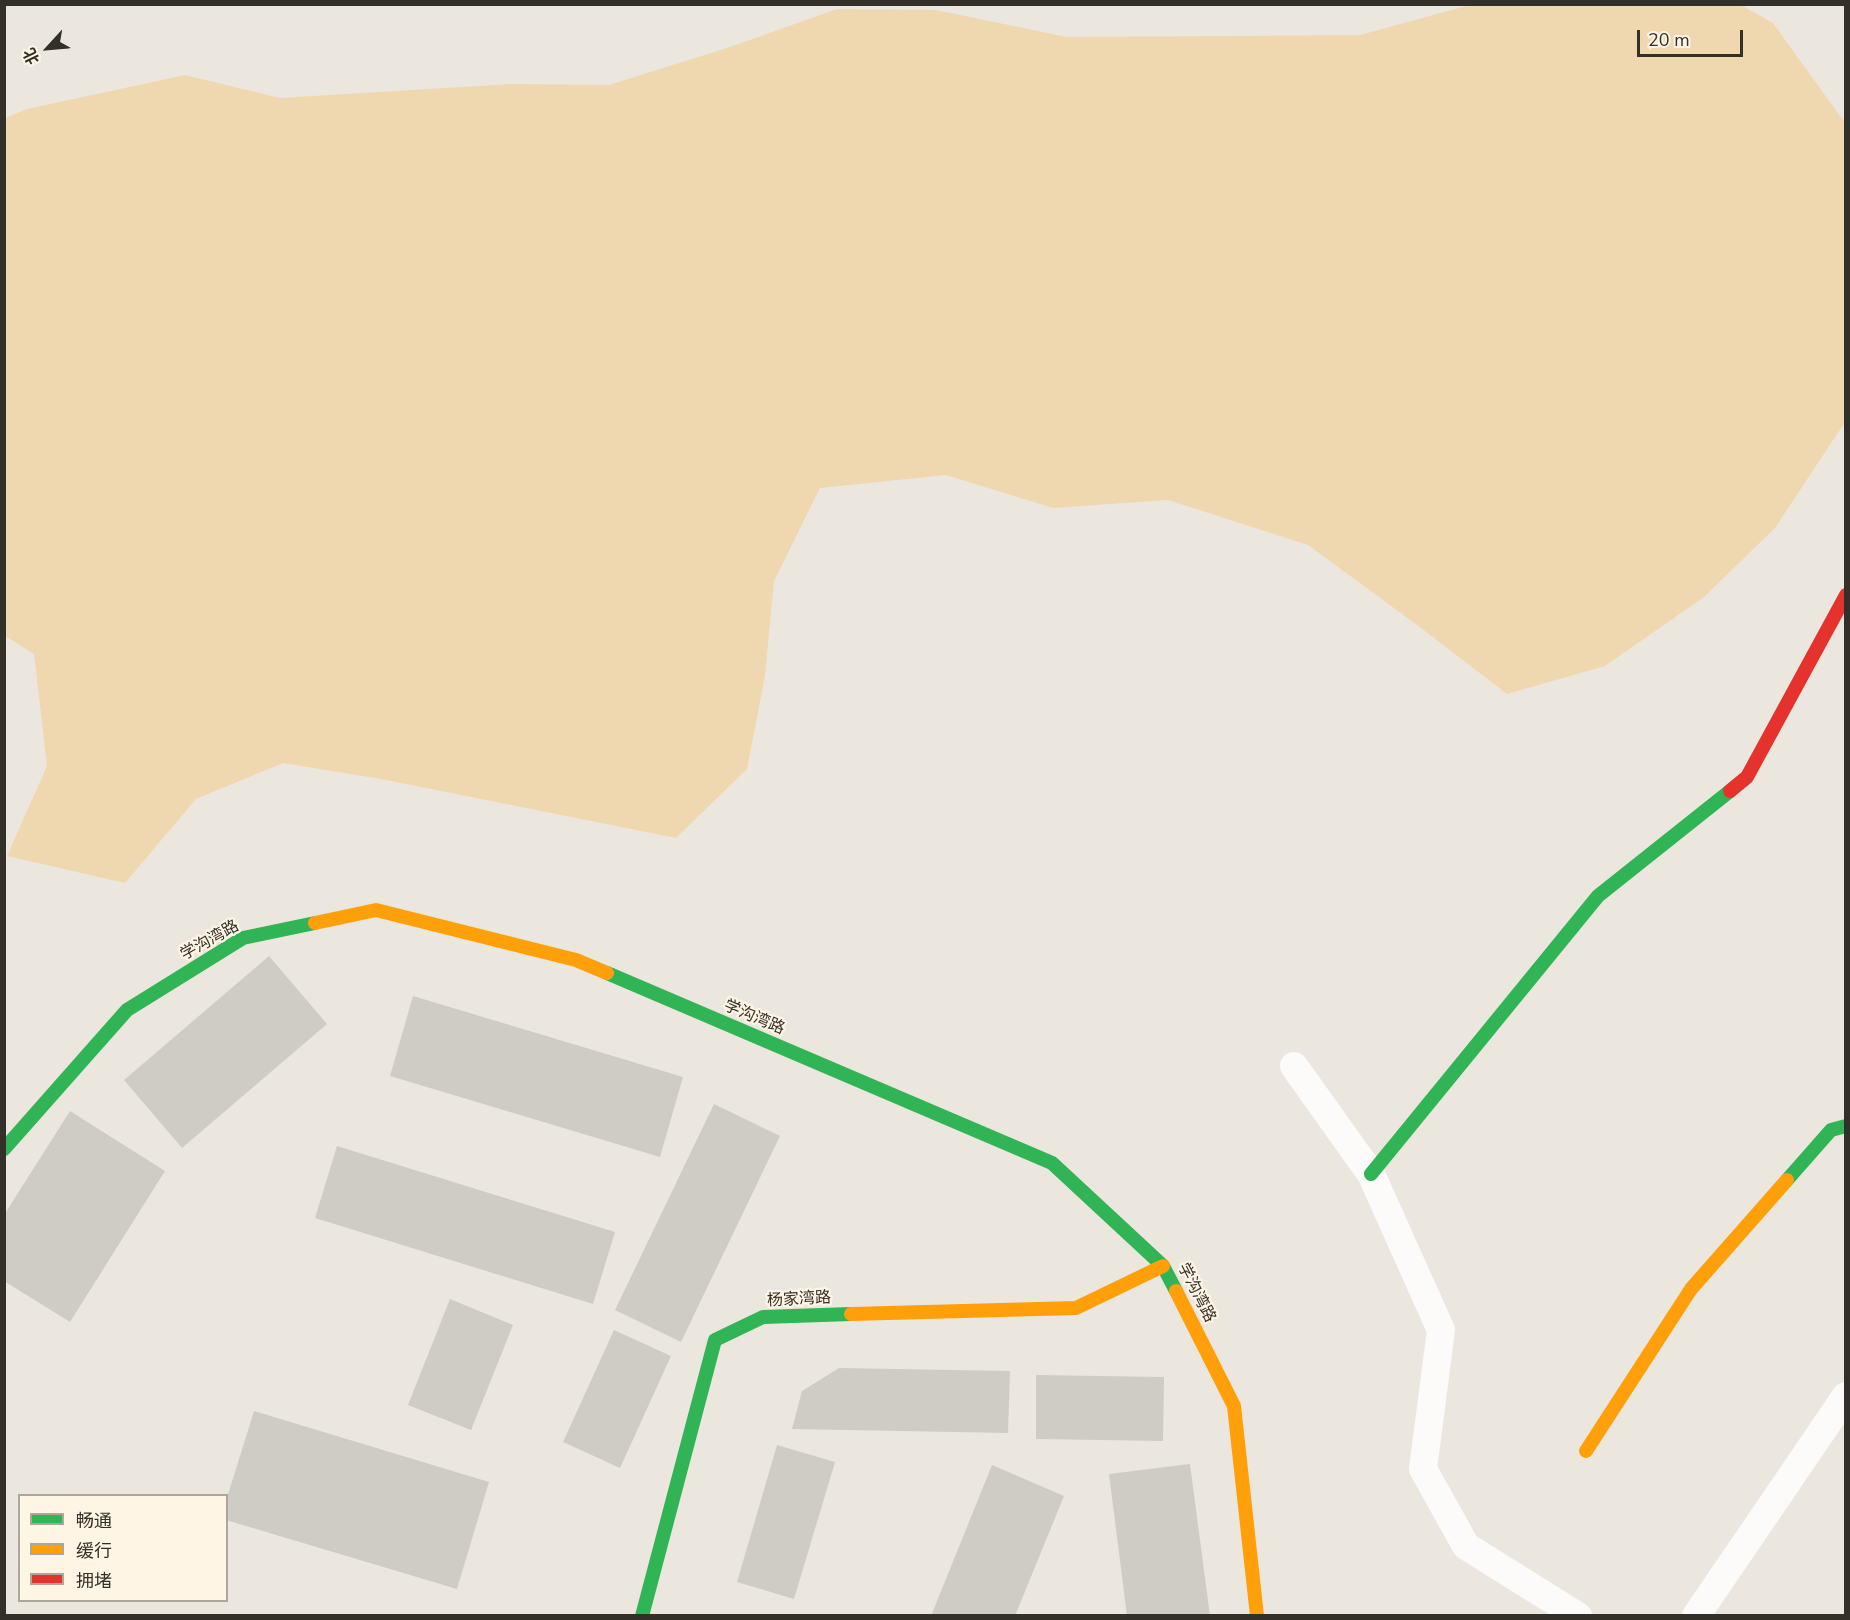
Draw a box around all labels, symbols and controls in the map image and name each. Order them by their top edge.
north arrow [18,18,78,78]
scale bar [1640,18,1746,56]
text: 20 m [1648,28,1690,52]
text: 北 [18,44,45,68]
street label: 学沟湾路 [177,917,243,965]
street label: 学沟湾路 [721,997,787,1039]
street label: 学沟湾路 [1173,1260,1219,1326]
street label: 杨家湾路 [767,1289,831,1311]
legend [18,1494,228,1602]
text: 畅通 [76,1509,112,1533]
text: 缓行 [76,1539,112,1563]
text: 拥堵 [76,1569,112,1593]

